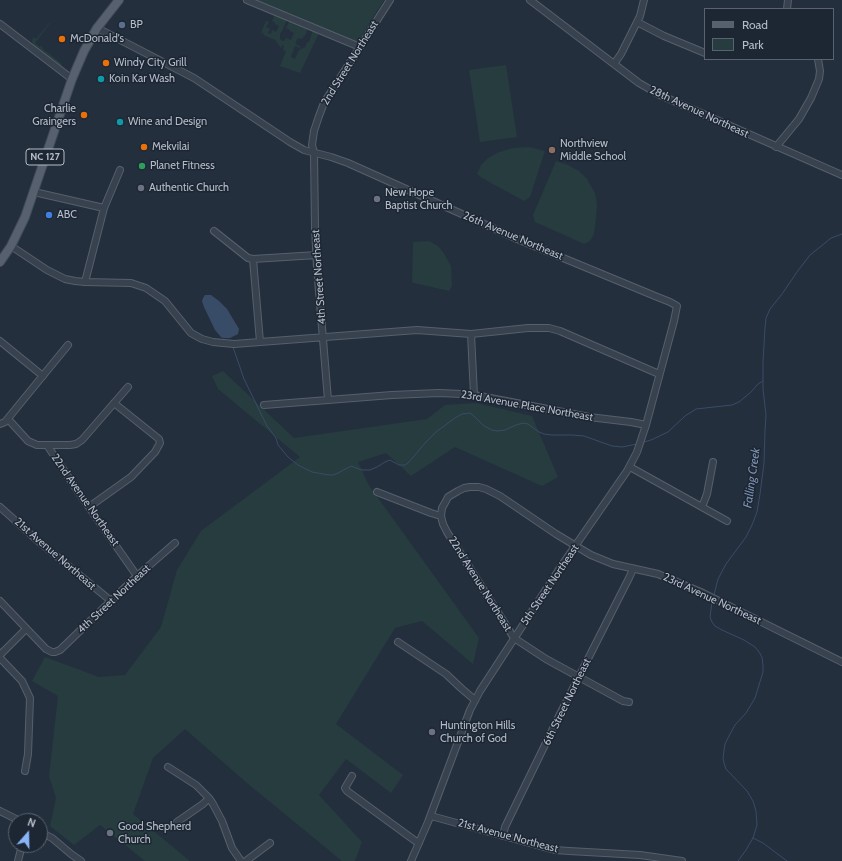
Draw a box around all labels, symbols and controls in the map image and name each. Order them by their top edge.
legend [704,8,834,60]
text: Road [742,17,768,32]
place label: BP [130,18,143,32]
street label: 2nd Street Northeast [319,18,381,108]
marker: BP [117,20,127,30]
place label: McDonald's [70,32,124,46]
marker: McDonald's [57,34,67,44]
text: Park [742,37,764,52]
place label: Windy City Grill [114,56,186,70]
marker: Windy City Grill [101,58,111,68]
place label: Koin Kar Wash [109,72,175,86]
marker: Koin Kar Wash [96,74,106,84]
street label: 28th Avenue Northeast [647,83,751,141]
place label: Charlie Graingers [32,102,76,128]
marker: Charlie Graingers [79,110,89,120]
place label: Wine and Design [128,115,207,129]
marker: Wine and Design [115,117,125,127]
place label: Northview Middle School [560,137,626,163]
place label: Mekvilai [152,140,189,154]
marker: Mekvilai [139,142,149,152]
marker: Northview Middle School [547,145,557,155]
road number: NC 127 [26,149,64,165]
place label: Planet Fitness [150,159,215,173]
marker: Planet Fitness [137,161,147,171]
place label: Authentic Church [149,181,229,195]
marker: Authentic Church [136,183,146,193]
place label: New Hope Baptist Church [385,186,452,212]
marker: New Hope Baptist Church [372,194,382,204]
place label: ABC [57,208,77,222]
street label: 26th Avenue Northeast [461,209,565,263]
marker: ABC [44,210,54,220]
street label: 4th Street Northeast [309,229,329,325]
street label: 23rd Avenue Place Northeast [460,388,594,424]
water label: Falling Creek [741,447,763,509]
street label: 22nd Avenue Northeast [48,451,122,549]
street label: 21st Avenue Northeast [12,515,98,593]
street label: 22nd Avenue Northeast [445,534,515,634]
street label: 5th Street Northeast [518,542,582,628]
street label: 4th Street Northeast [75,562,153,636]
street label: 23rd Avenue Northeast [661,570,763,628]
street label: 6th Street Northeast [540,656,594,748]
place label: Huntington Hills Church of God [440,719,515,745]
marker: Huntington Hills Church of God [427,727,437,737]
north arrow [8,813,48,853]
text: N [26,815,38,831]
street label: 21st Avenue Northeast [456,816,560,856]
place label: Good Shepherd Church [118,820,191,846]
marker: Good Shepherd Church [105,828,115,838]

